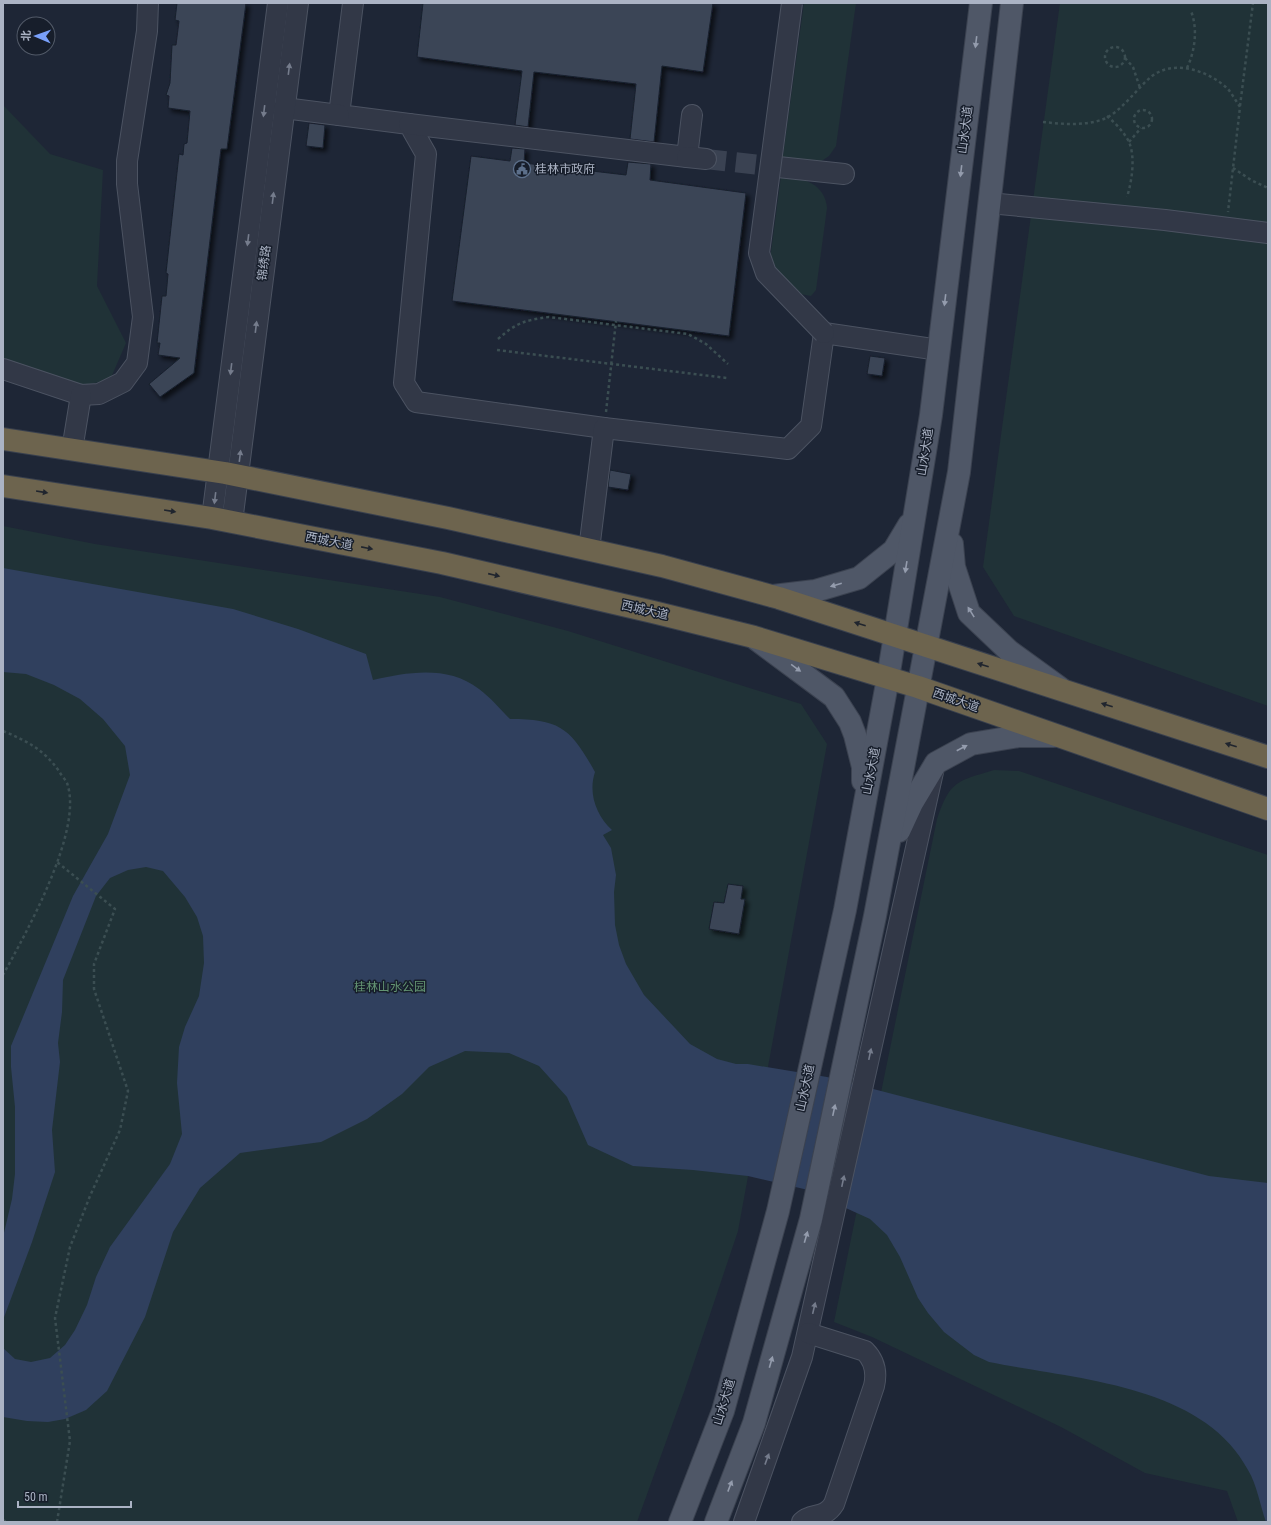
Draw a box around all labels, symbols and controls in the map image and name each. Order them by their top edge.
north arrow [16,16,56,56]
text: 北 [20,30,33,41]
one-way arrow [973,36,979,48]
one-way arrow [286,63,292,75]
one-way arrow [261,105,268,117]
street label: 山水大道 [955,105,975,155]
public building icon: 桂林市政府 [512,159,532,179]
place label: 桂林市政府 [535,162,595,176]
one-way arrow [957,165,964,177]
one-way arrow [270,192,276,204]
one-way arrow [245,234,251,246]
street label: 锦绣路 [255,244,273,282]
one-way arrow [942,294,948,306]
one-way arrow [253,321,259,333]
one-way arrow [228,363,235,375]
street label: 山水大道 [914,427,936,477]
one-way arrow [237,450,243,462]
one-way arrow [35,489,48,495]
one-way arrow [212,492,218,504]
one-way arrow [164,509,176,515]
street label: 西城大道 [304,530,354,552]
one-way arrow [360,546,373,552]
one-way arrow [903,561,909,573]
one-way arrow [488,572,500,578]
one-way arrow [830,582,842,588]
street label: 西城大道 [620,598,670,622]
one-way arrow [967,606,974,618]
one-way arrow [854,621,866,627]
one-way arrow [977,662,989,668]
one-way arrow [791,664,802,673]
street label: 西城大道 [931,686,981,714]
one-way arrow [1101,702,1113,708]
one-way arrow [1225,741,1237,747]
one-way arrow [957,745,968,752]
street label: 山水大道 [860,746,882,796]
park label: 桂林山水公园 [354,980,426,994]
one-way arrow [868,1048,874,1061]
street label: 山水大道 [793,1063,817,1113]
one-way arrow [831,1104,837,1116]
one-way arrow [840,1175,846,1188]
one-way arrow [803,1231,809,1243]
one-way arrow [811,1302,817,1314]
one-way arrow [768,1356,774,1368]
street label: 山水大道 [710,1377,738,1427]
one-way arrow [764,1452,770,1464]
one-way arrow [727,1479,733,1491]
scale bar [18,1483,131,1509]
text: 50 m [24,1490,48,1504]

